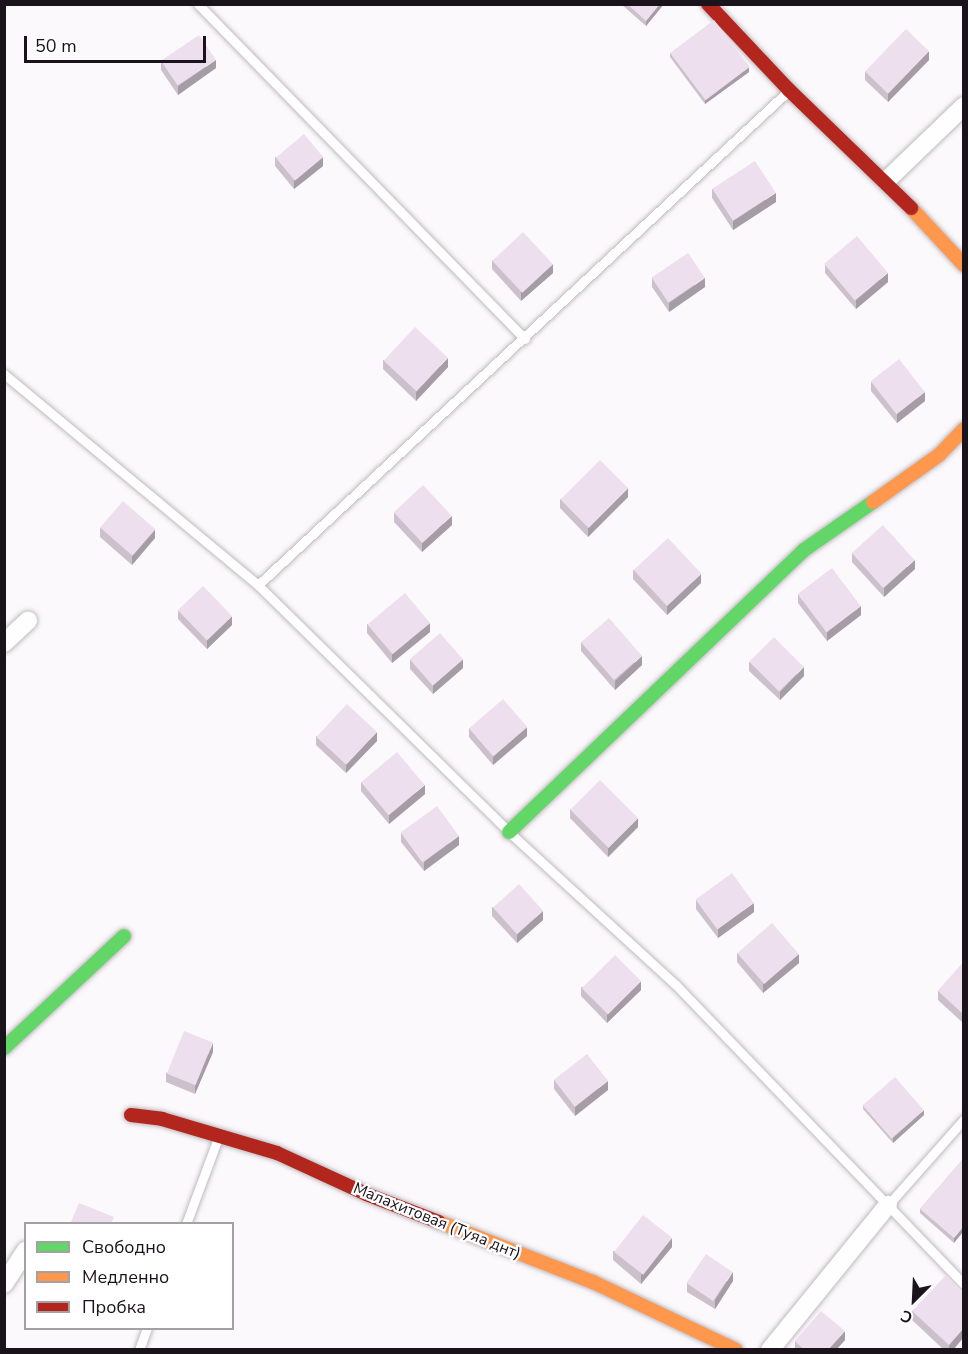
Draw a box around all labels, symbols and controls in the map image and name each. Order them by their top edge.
scale bar [27,24,208,62]
text: 50 m [35,34,77,58]
street label: Малахитовая (Туяа днт) [350,1179,524,1263]
legend [24,1222,234,1330]
text: Свободно [82,1235,166,1259]
text: Медленно [82,1265,169,1289]
north arrow [884,1270,944,1330]
text: Пробка [82,1295,146,1319]
text: С [897,1304,916,1329]

